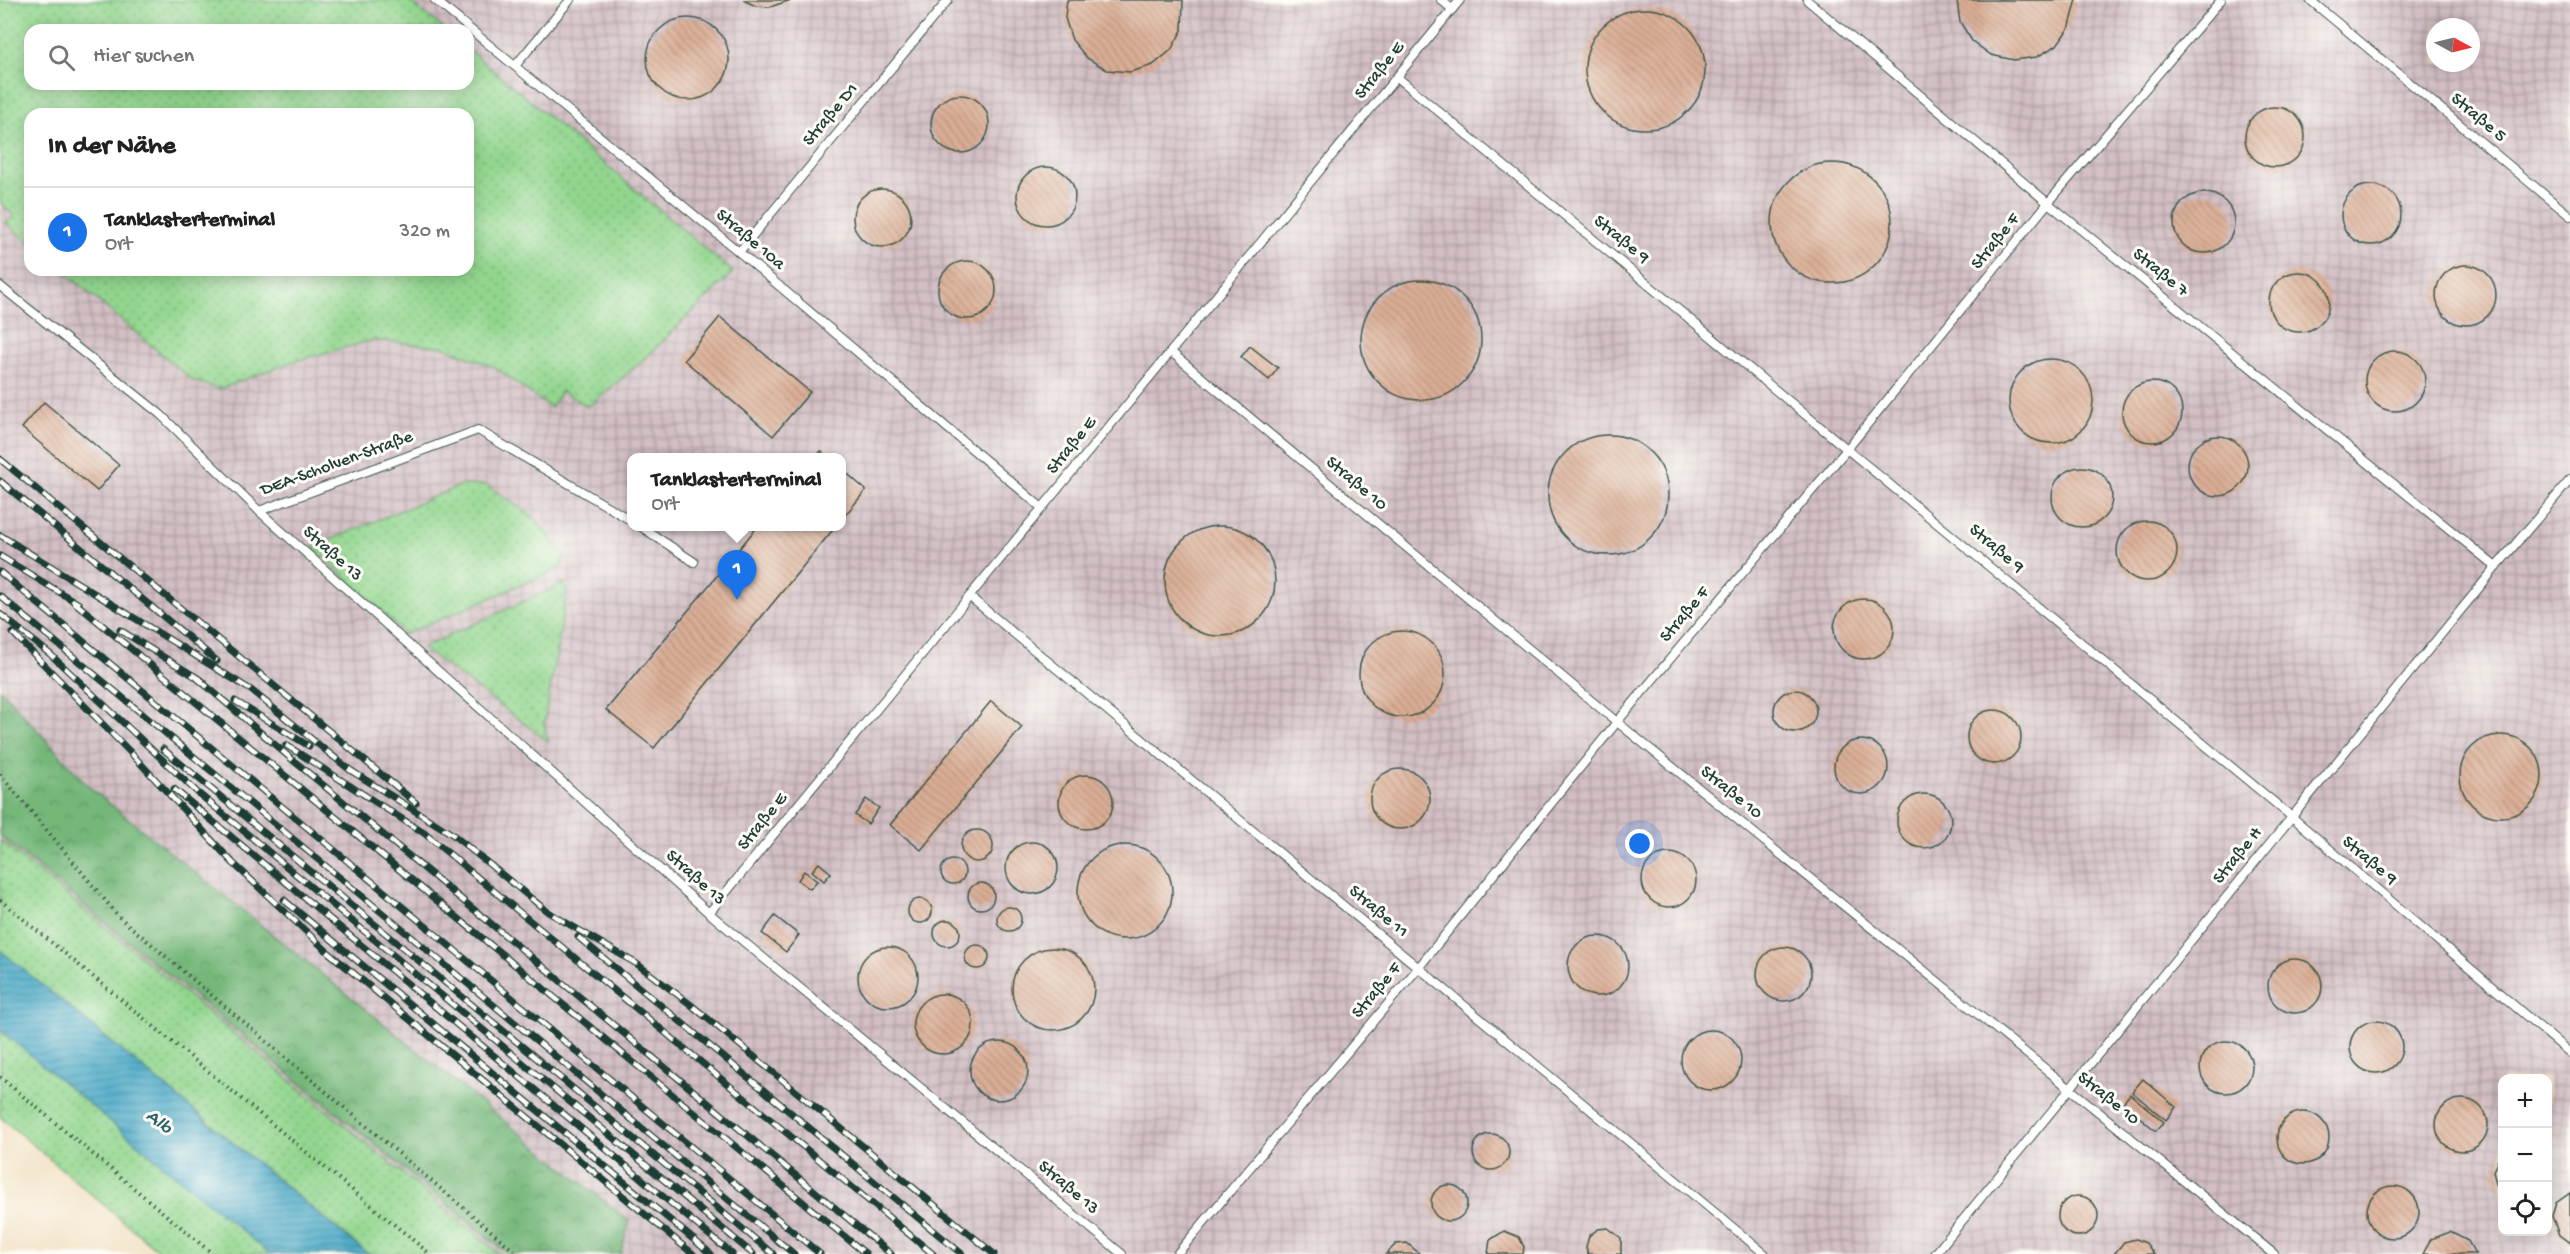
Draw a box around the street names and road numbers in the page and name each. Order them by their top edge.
street label: Straße E [1351,37,1410,104]
street label: Straße D1 [799,79,863,151]
street label: Straße 5 [2446,89,2510,147]
street label: Straße 10a [711,205,790,276]
street label: Straße F [1967,209,2025,274]
street label: Straße 9 [1589,211,1653,269]
street label: Straße 7 [2128,244,2193,302]
street label: Straße E [1043,412,1102,479]
street label: DEA-Scholven-Straße [257,426,417,502]
street label: Straße 10 [1321,452,1391,516]
street label: Straße 9 [1964,520,2028,578]
street label: Straße 13 [298,522,366,586]
street label: Straße F [1656,582,1715,647]
street label: Straße 10 [1696,762,1766,824]
street label: Straße E [734,788,793,855]
street label: Straße H [2209,823,2268,889]
street label: Straße 9 [2337,832,2401,890]
street label: Straße 13 [661,846,729,910]
street label: Straße 11 [1344,881,1412,943]
street label: Straße F [1348,958,1407,1023]
street label: Straße 10 [2073,1068,2143,1130]
street label: Straße 13 [1033,1156,1103,1220]

